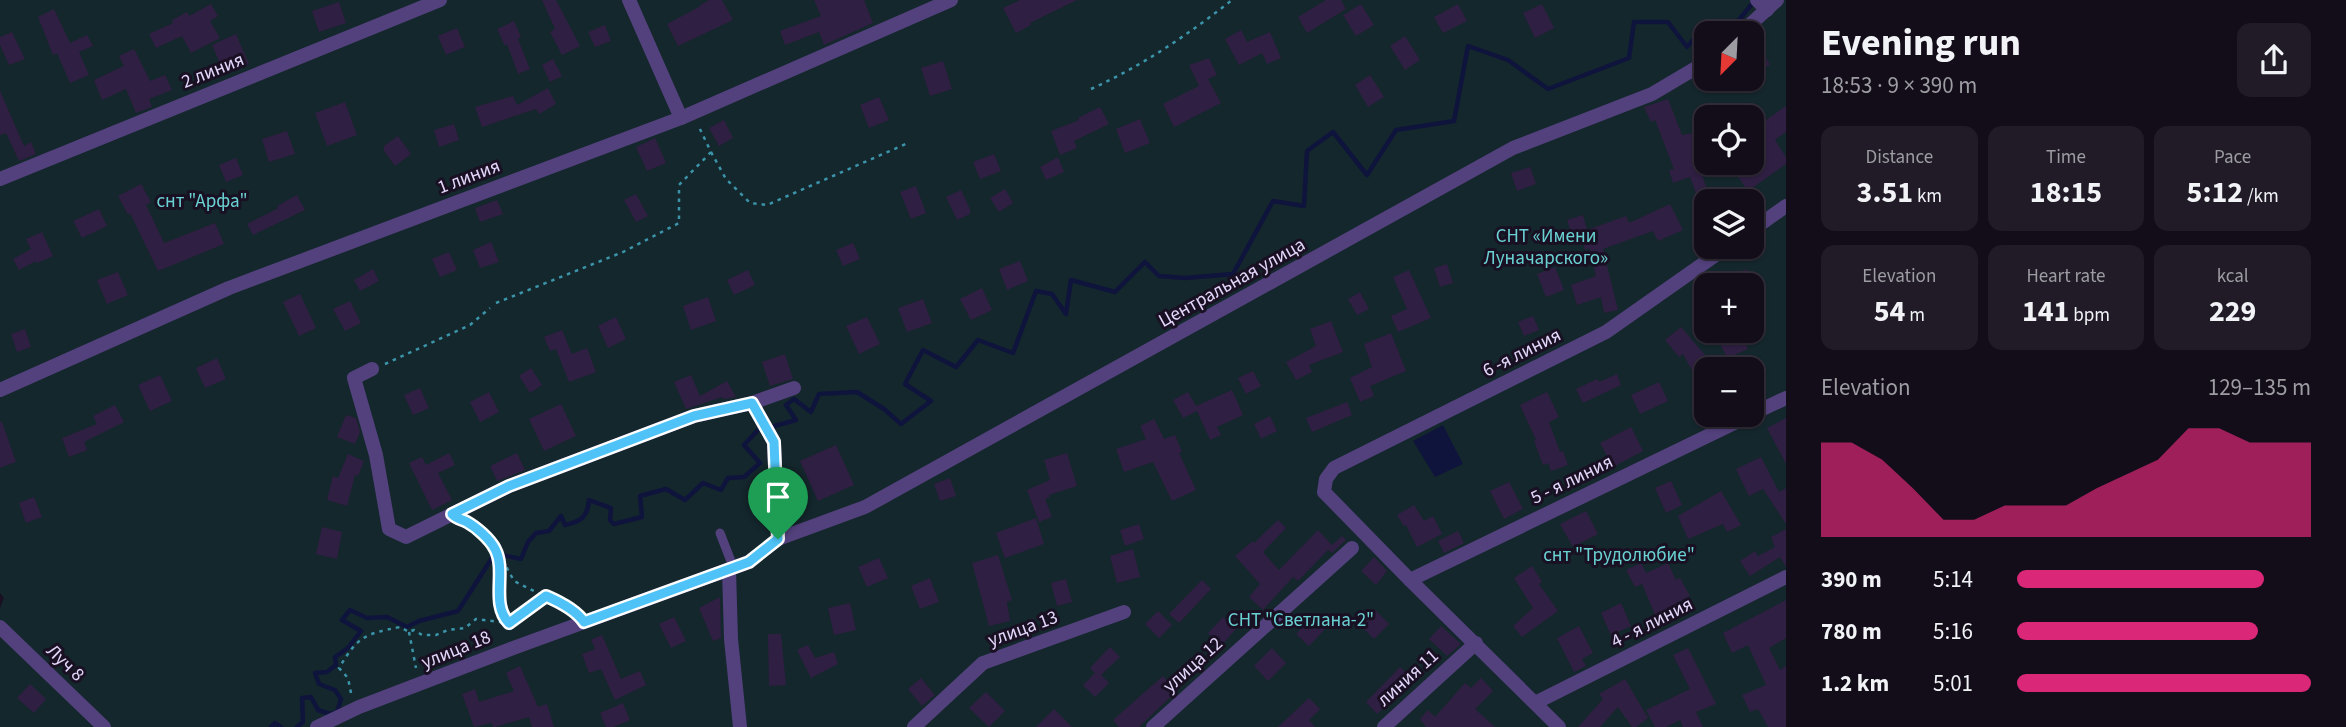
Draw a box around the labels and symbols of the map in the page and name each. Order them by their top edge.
north arrow [1694,21,1764,91]
street label: 2 линия [178,46,248,96]
street label: 1 линия [434,153,504,201]
park label: снт "Арфа" [156,188,248,215]
park label: СНТ «Имени Луначарского» [1484,223,1608,272]
street label: Центральная улица [1154,231,1310,335]
street label: 6 -я линия [1478,322,1566,384]
street label: 5 - я линия [1526,448,1618,512]
pin [748,467,808,539]
park label: снт "Трудолюбие" [1543,542,1695,569]
street label: 4 - я линия [1606,591,1698,655]
street label: улица 13 [984,604,1062,654]
park label: СНТ "Светлана-2" [1228,607,1374,634]
street label: улица 18 [417,624,495,676]
street label: улица 12 [1157,631,1229,699]
street label: Луч 8 [40,638,90,688]
street label: линия 11 [1371,643,1445,713]

